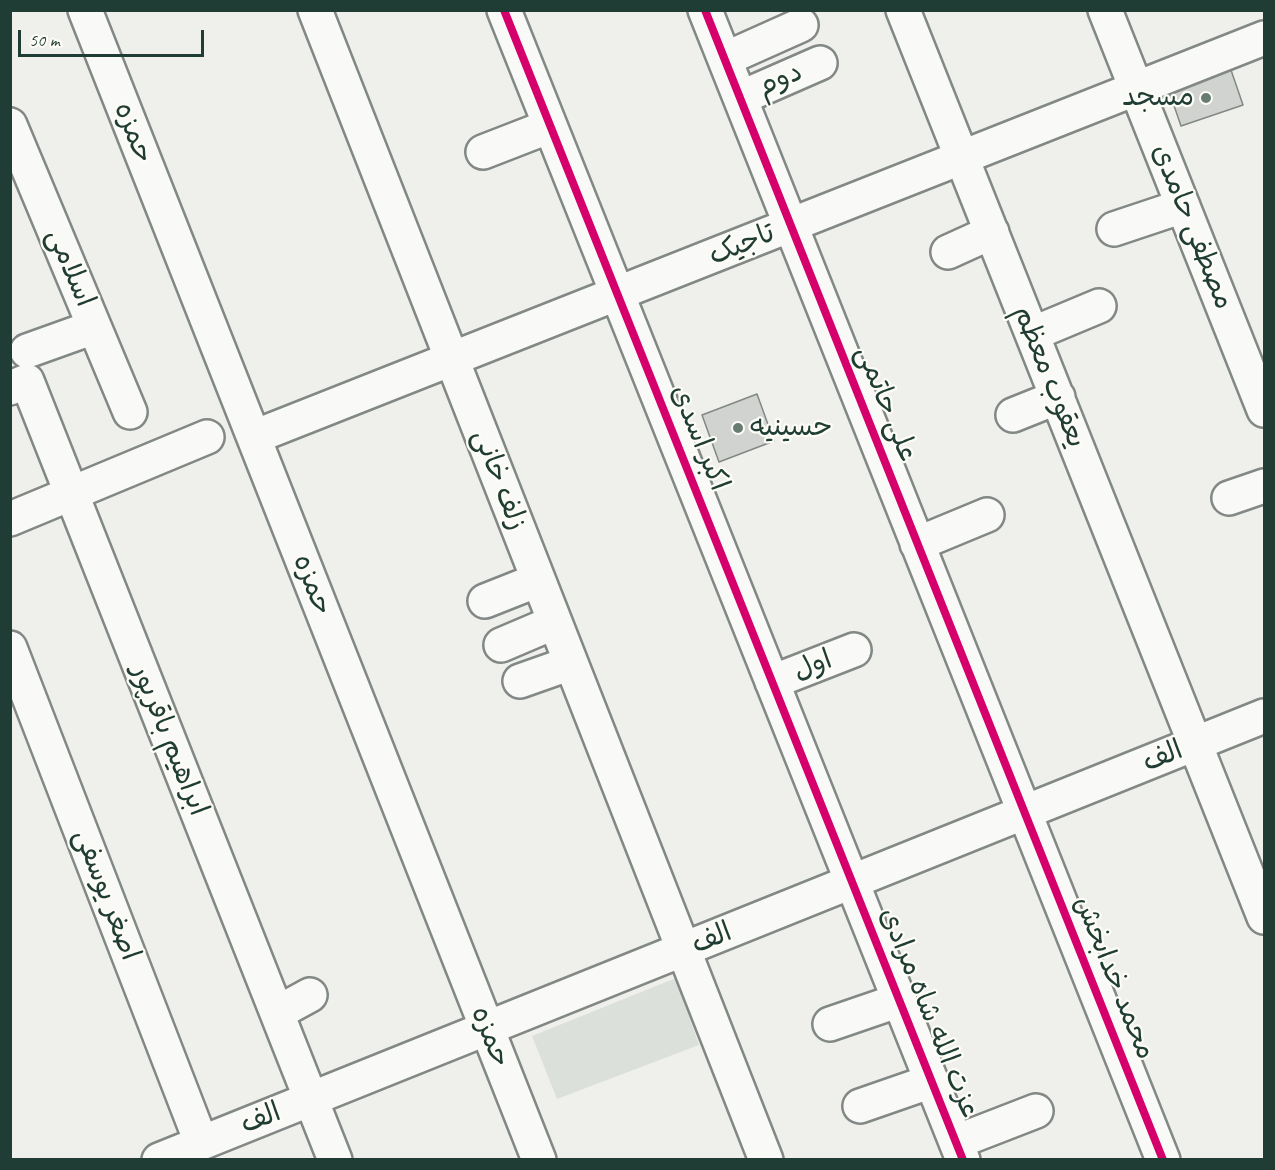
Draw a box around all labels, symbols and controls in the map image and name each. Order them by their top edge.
scale bar [21,18,207,56]
text: 50 m [29,29,60,51]
street label: دوم [752,55,808,105]
place label: مسجد [1122,81,1194,115]
marker: مسجد [1199,91,1213,105]
street label: حمزه [106,98,160,168]
street label: مصطفی حامدی [1144,140,1240,314]
street label: تاجیک [704,217,780,273]
street label: اسلامی [39,224,101,312]
street label: یعقوب معظم [1005,301,1093,453]
street label: علی حاتمی [848,341,924,467]
street label: اکبر اسدی [663,380,735,496]
place label: حسینیه [750,411,832,445]
marker: حسینیه [731,421,745,435]
street label: زلف خانی [464,425,534,535]
street label: حمزه [285,550,339,620]
street label: اول [789,643,837,689]
street label: ابراهیم باقرپور [123,659,215,821]
street label: الف [1138,734,1188,780]
street label: اصغر یوسفی [66,825,146,965]
street label: محمد خدابخش [1066,891,1162,1065]
street label: عزت الله شاه مرادی [871,903,987,1123]
street label: الف [687,916,737,962]
street label: حمزه [463,1002,517,1072]
street label: الف [236,1096,286,1142]

